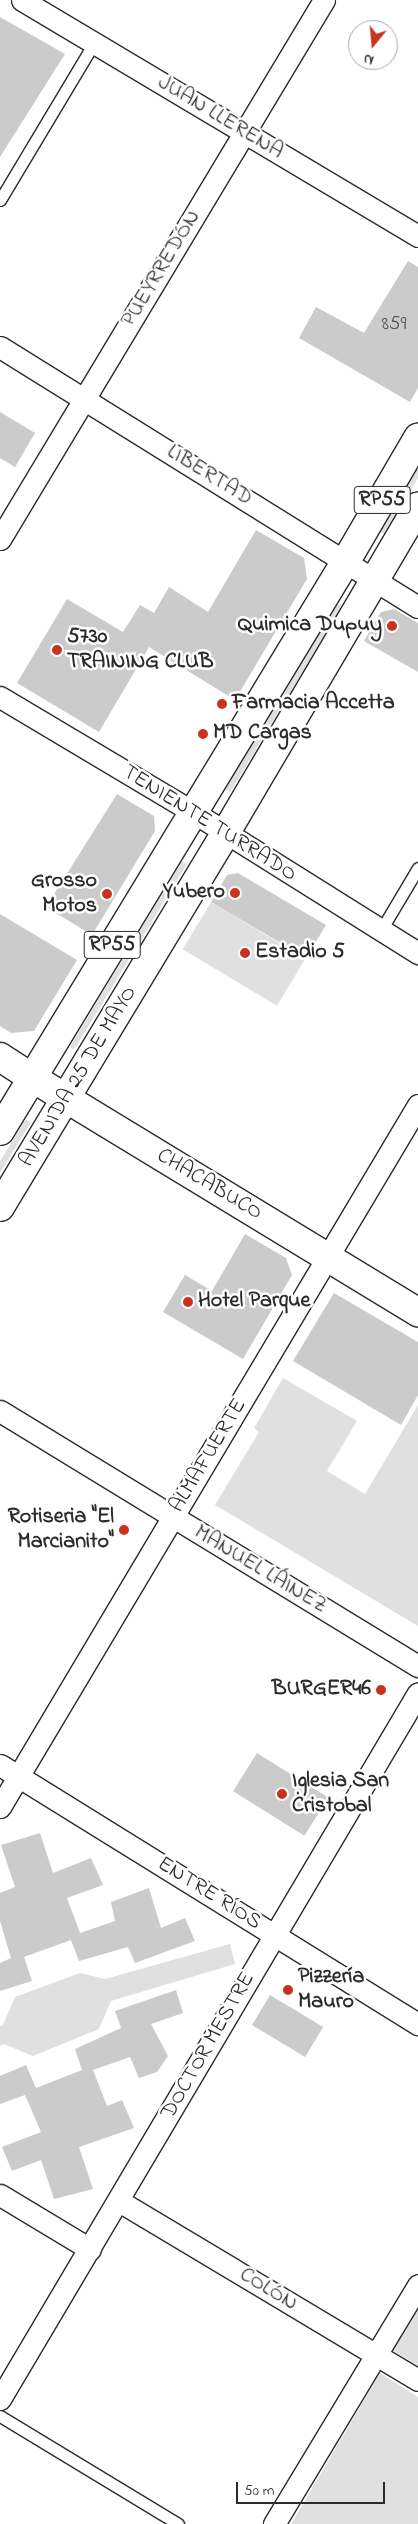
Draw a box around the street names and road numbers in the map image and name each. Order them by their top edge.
street label: JUAN LLERENA [152,70,288,166]
street label: PUEYRREDÓN [117,206,207,332]
street label: LIBERTAD [161,439,257,513]
road number: RP55 [353,482,411,518]
street label: TENIENTE TURRADO [117,760,301,888]
road number: RP55 [83,926,141,964]
street label: AVENIDA 25 DE MAYO [15,982,143,1172]
street label: CHACABUCO [151,1143,267,1227]
street label: ALMAFUERTE [165,1394,253,1518]
street label: MANUEL LÁINEZ [189,1520,331,1620]
street label: ENTRE RÍOS [152,1852,266,1936]
street label: DOCTOR MESTRE [156,1968,262,2124]
street label: COLÓN [234,2262,302,2318]

